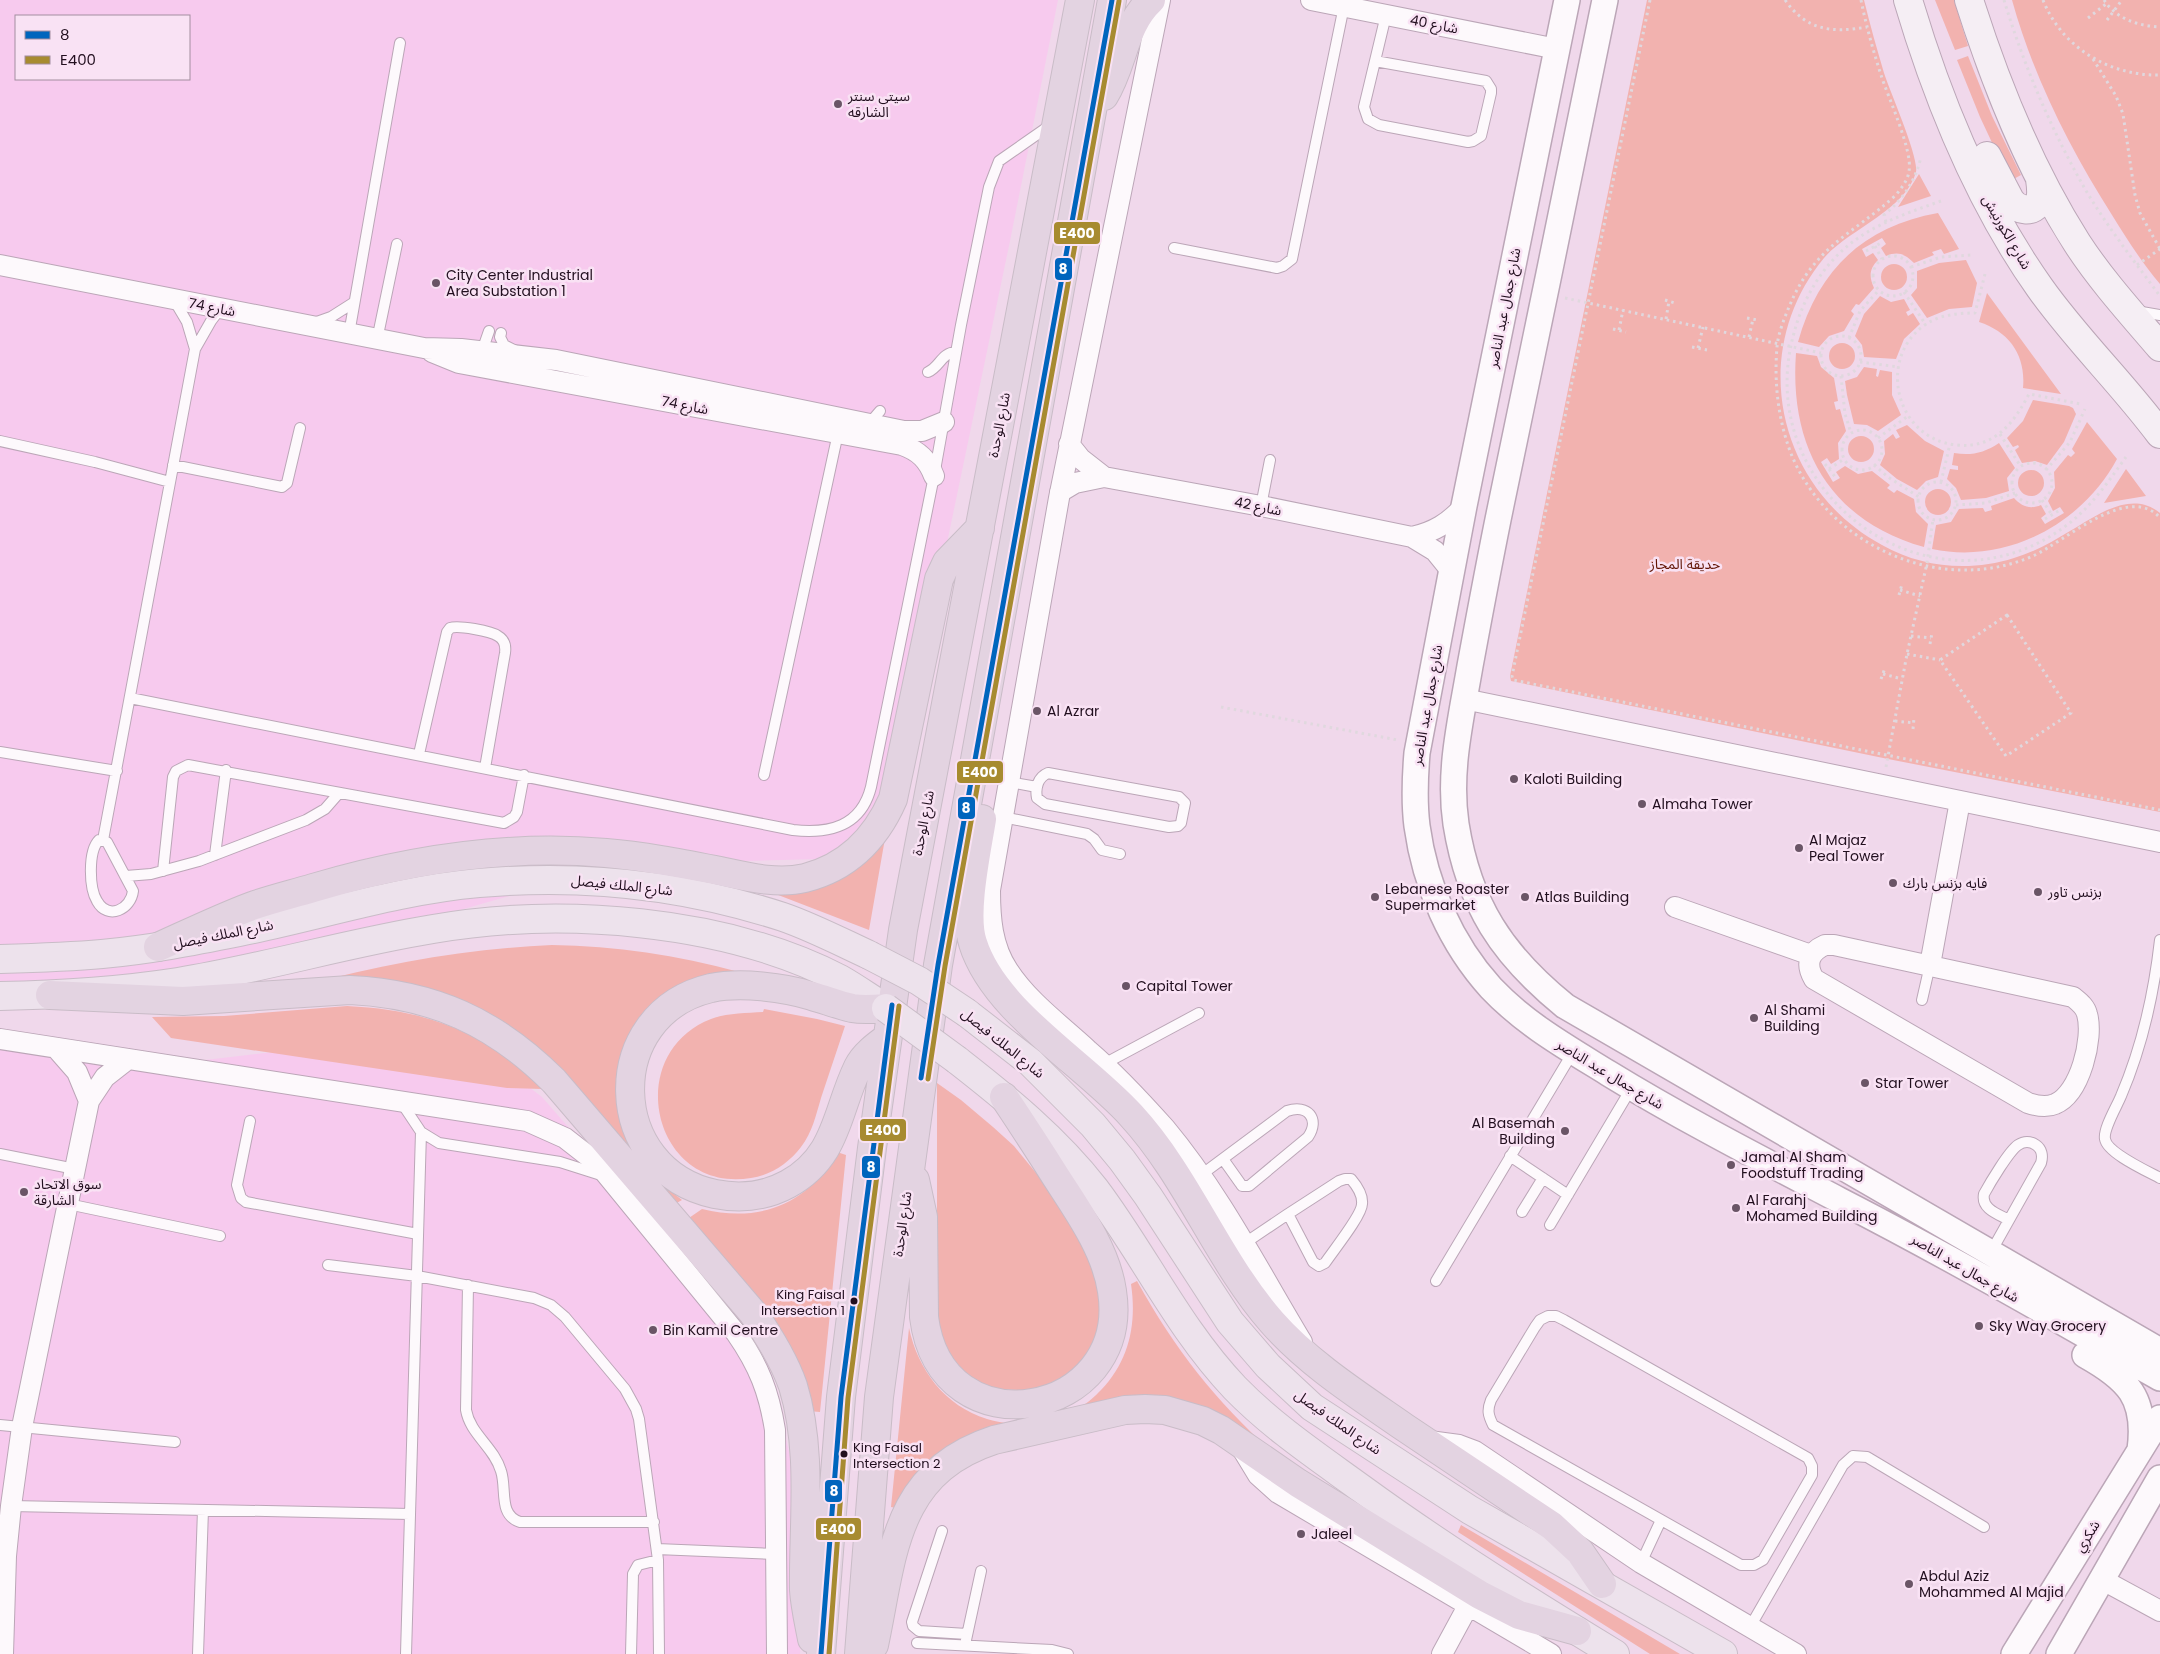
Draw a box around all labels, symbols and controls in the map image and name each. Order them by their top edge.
street label: شارع 40 [1408,10,1460,39]
legend [15,15,190,80]
text: 8 [60,24,69,45]
text: E400 [60,49,96,70]
place label: سيتي سنتر الشارقه [847,86,910,122]
marker: سيتي سنتر الشارقه [832,98,844,110]
street label: شارع الكورنيش [1977,191,2036,274]
line badge: E400 [1053,221,1101,245]
text: E400 [1059,223,1095,243]
street label: شارع جمال عبد الناصر [1482,246,1526,371]
line badge: 8 [1054,257,1073,281]
text: 8 [1058,259,1068,279]
place label: City Center Industrial Area Substation 1 [446,265,593,301]
marker: City Center Industrial Area Substation 1 [430,277,442,289]
street label: شارع 74 [187,293,237,322]
street label: شارع 74 [660,391,710,420]
street label: شارع الوحدة [983,391,1016,459]
street label: شارع 42 [1232,492,1283,521]
park label: حديقة المجاز [1649,554,1720,574]
street label: شارع جمال عبد الناصر [1406,643,1448,768]
place label: Al Azrar [1047,701,1099,721]
marker: Al Azrar [1031,705,1043,717]
line badge: E400 [956,760,1004,784]
text: E400 [962,762,998,782]
place label: Kaloti Building [1524,769,1622,789]
marker: Kaloti Building [1508,773,1520,785]
street label: شارع الوحدة [907,789,940,857]
place label: Almaha Tower [1652,794,1753,814]
line badge: 8 [957,796,976,820]
text: 8 [961,798,971,818]
marker: Almaha Tower [1636,798,1648,810]
place label: Al Majaz Peal Tower [1809,830,1884,866]
marker: Al Majaz Peal Tower [1793,842,1805,854]
street label: شارع الملك فيصل [570,870,674,901]
place label: فايه بزنس بارك [1903,873,1987,893]
marker: فايه بزنس بارك [1887,877,1899,889]
place label: Lebanese Roaster Supermarket [1385,879,1509,915]
place label: بزنس تاور [2047,882,2102,902]
marker: بزنس تاور [2032,886,2044,898]
place label: Atlas Building [1535,887,1629,907]
marker: Lebanese Roaster Supermarket [1369,891,1381,903]
marker: Atlas Building [1519,891,1531,903]
street label: شارع الملك فيصل [171,914,275,955]
place label: Capital Tower [1136,976,1233,996]
marker: Capital Tower [1120,980,1132,992]
place label: Al Shami Building [1764,1000,1825,1036]
street label: شارع الملك فيصل [956,1003,1049,1084]
marker: Al Shami Building [1748,1012,1760,1024]
street label: شارع جمال عبد الناصر [1551,1034,1667,1115]
place label: Star Tower [1875,1073,1949,1093]
marker: Star Tower [1859,1077,1871,1089]
place label: Al Basemah Building [1472,1113,1555,1149]
line badge: E400 [859,1118,907,1142]
text: E400 [865,1120,901,1140]
marker: Al Basemah Building [1559,1125,1571,1137]
place label: Jamal Al Sham Foodstuff Trading [1741,1147,1863,1183]
line badge: 8 [861,1155,881,1179]
text: 8 [866,1157,876,1177]
marker: Jamal Al Sham Foodstuff Trading [1725,1159,1737,1171]
place label: سوق الاتحاد الشارقة [34,1174,102,1210]
marker: سوق الاتحاد الشارقة [18,1186,30,1198]
street label: شارع الوحدة [888,1190,917,1258]
place label: Al Farahj Mohamed Building [1746,1190,1878,1226]
marker: Al Farahj Mohamed Building [1730,1202,1742,1214]
street label: شارع جمال عبد الناصر [1906,1228,2023,1308]
place label: King Faisal Intersection 1 [761,1285,845,1320]
marker: King Faisal Intersection 1 [849,1296,859,1306]
place label: Sky Way Grocery [1989,1316,2106,1336]
place label: Bin Kamil Centre [663,1320,778,1340]
marker: Sky Way Grocery [1973,1320,1985,1332]
marker: Bin Kamil Centre [647,1324,659,1336]
street label: شارع الملك فيصل [1290,1385,1385,1460]
place label: King Faisal Intersection 2 [853,1438,940,1473]
marker: King Faisal Intersection 2 [839,1449,849,1459]
line badge: 8 [824,1479,843,1503]
text: 8 [829,1481,839,1501]
street label: شكري [2069,1516,2106,1556]
line badge: E400 [815,1517,862,1541]
text: E400 [820,1519,856,1539]
place label: Jaleel [1311,1524,1352,1544]
marker: Jaleel [1295,1528,1307,1540]
place label: Abdul Aziz Mohammed Al Majid [1919,1566,2064,1602]
marker: Abdul Aziz Mohammed Al Majid [1903,1578,1915,1590]

